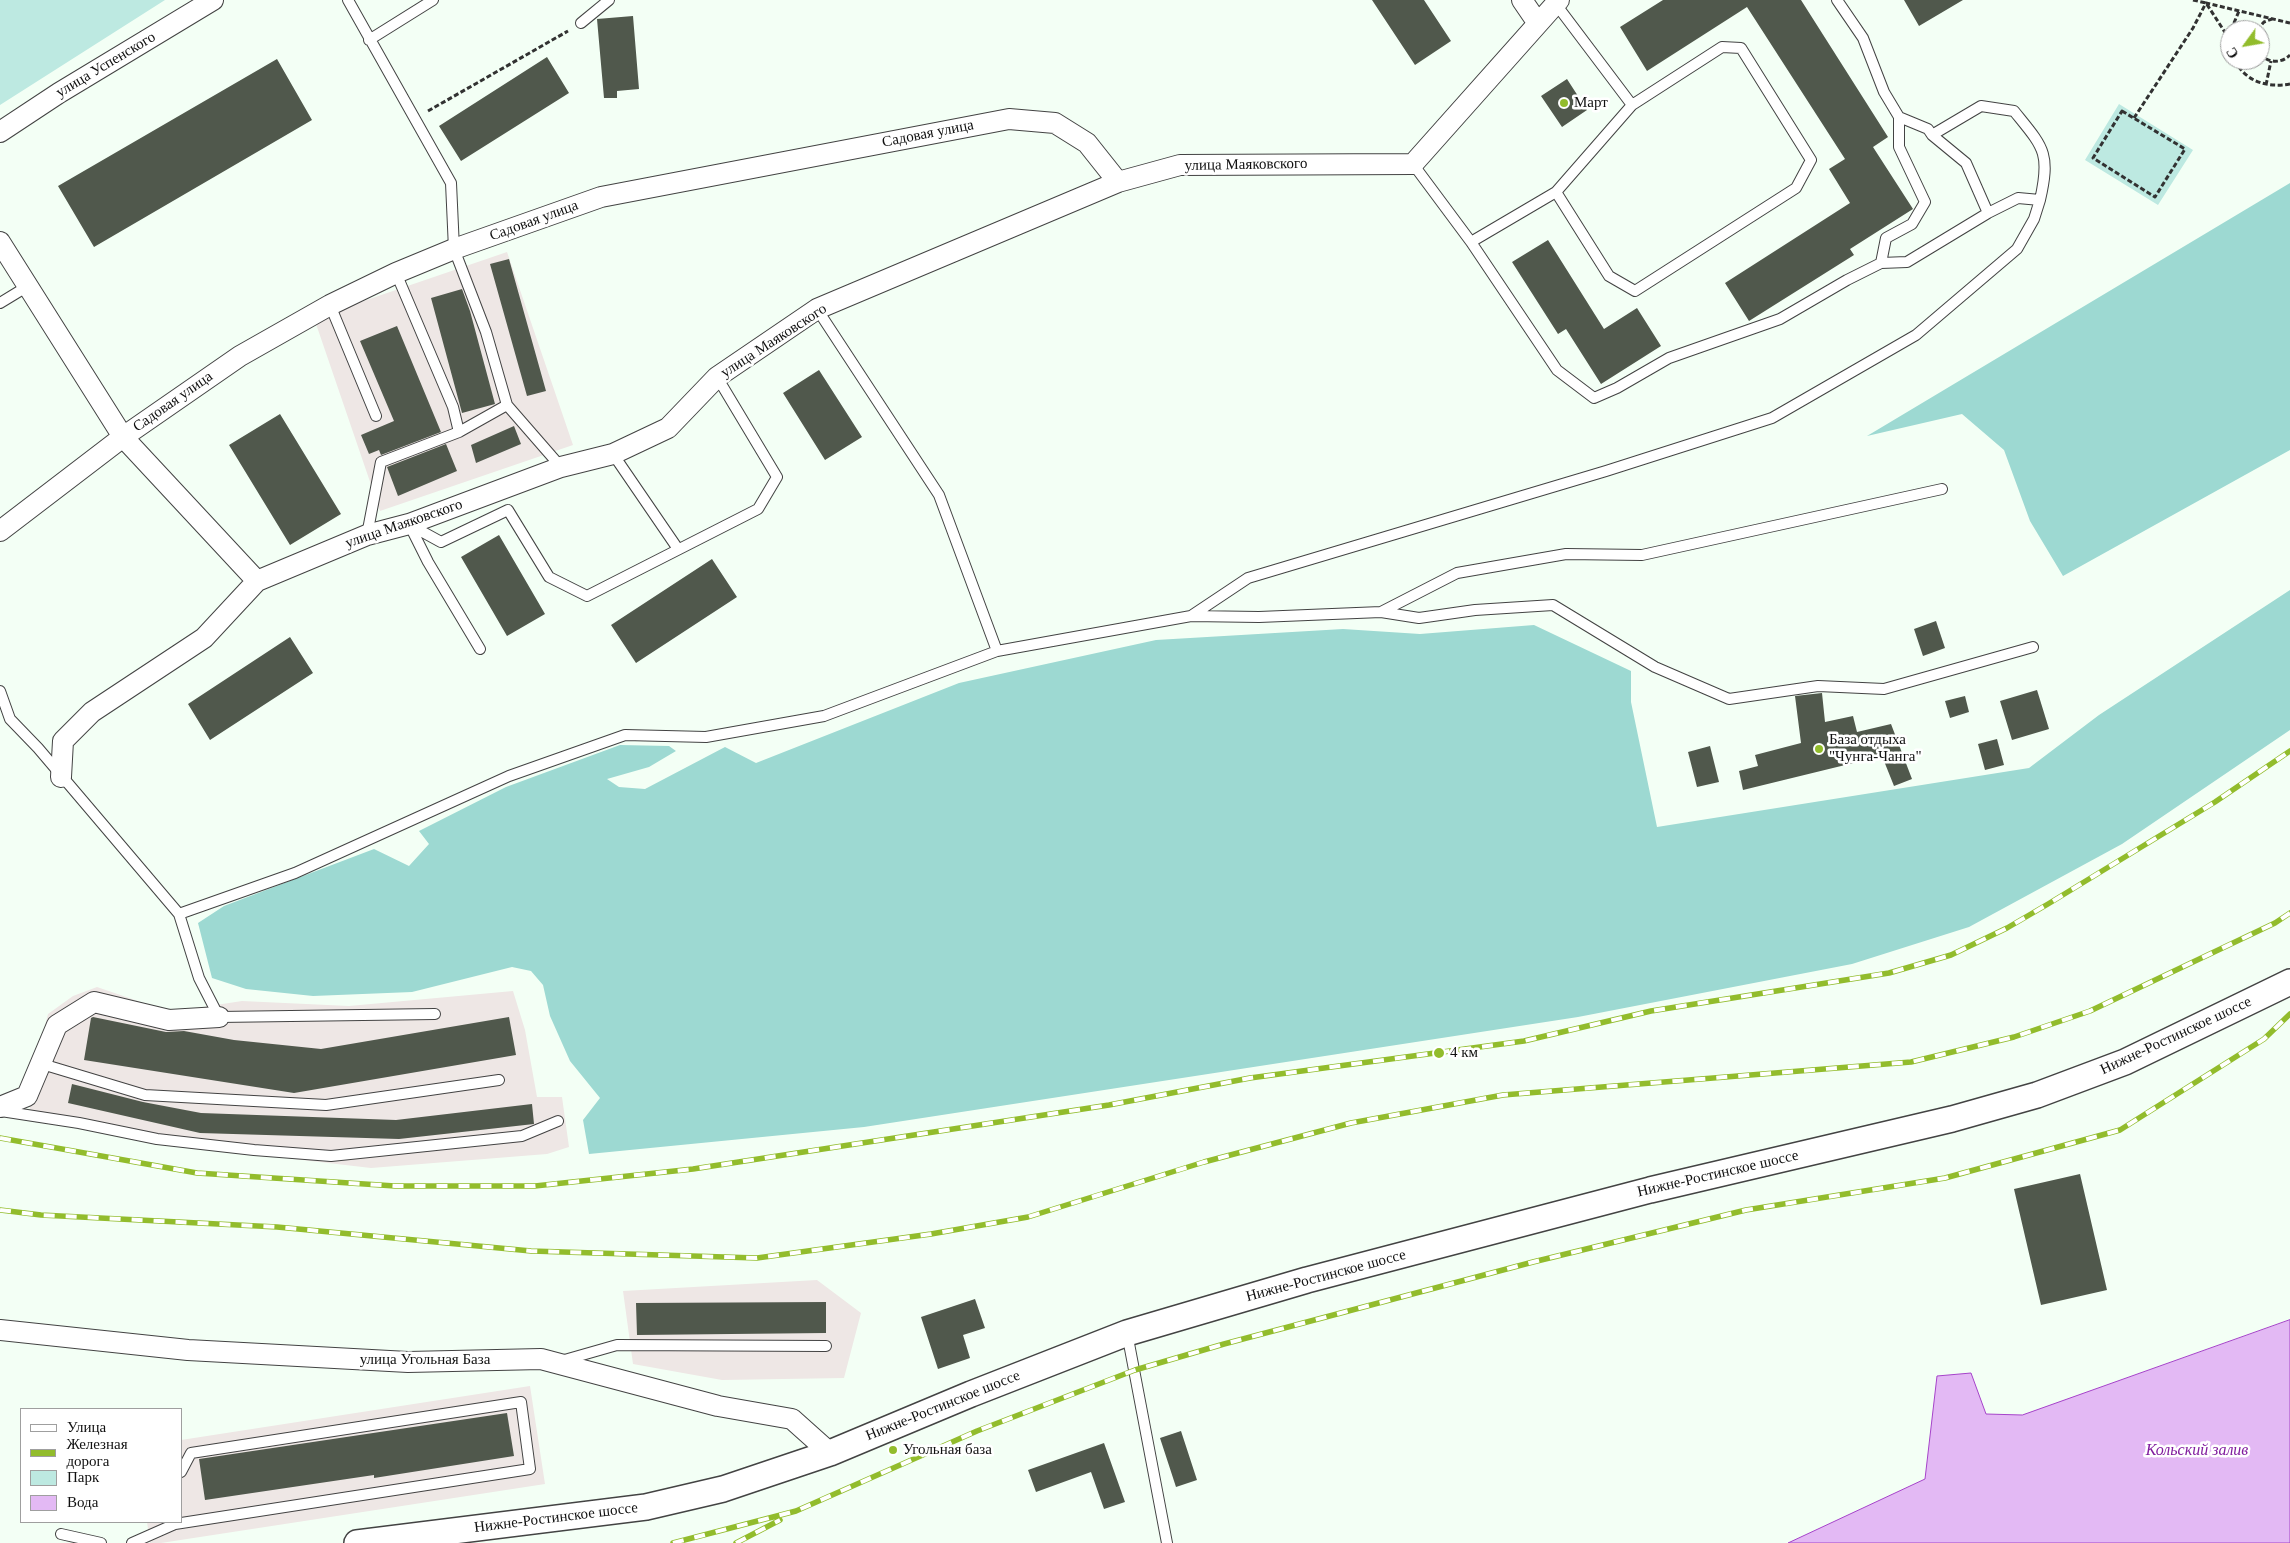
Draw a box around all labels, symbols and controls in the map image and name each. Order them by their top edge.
north arrow [2220,20,2270,70]
street label: улица Успенского [53,28,159,102]
text: С [2224,44,2242,61]
place label: Март [1574,94,1608,112]
marker: Март [1558,97,1570,109]
street label: Садовая улица [881,116,975,152]
street label: улица Маяковского [1185,155,1307,175]
street label: Садовая улица [487,197,581,245]
street label: улица Маяковского [718,300,830,382]
street label: Садовая улица [130,368,216,436]
street label: улица Маяковского [343,496,465,552]
place label: База отдыха "Чунга-Чанга" [1829,731,1922,766]
marker: База отдыха "Чунга-Чанга" [1813,743,1825,755]
street label: Нижне-Ростинское шоссе [2097,993,2255,1079]
place label: 4 км [1450,1044,1478,1062]
marker: 4 км [1432,1046,1446,1060]
street label: Нижне-Ростинское шоссе [1636,1147,1800,1201]
street label: Нижне-Ростинское шоссе [1244,1246,1408,1306]
street label: улица Угольная База [360,1351,490,1369]
street label: Нижне-Ростинское шоссе [863,1367,1023,1445]
legend [20,1408,182,1523]
text: Улица [67,1419,106,1435]
text: Железная дорога [66,1436,128,1469]
place label: Угольная база [903,1441,992,1459]
water label: Кольский залив [2146,1441,2248,1461]
marker: Угольная база [887,1444,899,1456]
text: Парк [67,1469,99,1485]
text: Вода [67,1494,98,1510]
street label: Нижне-Ростинское шоссе [473,1499,639,1537]

